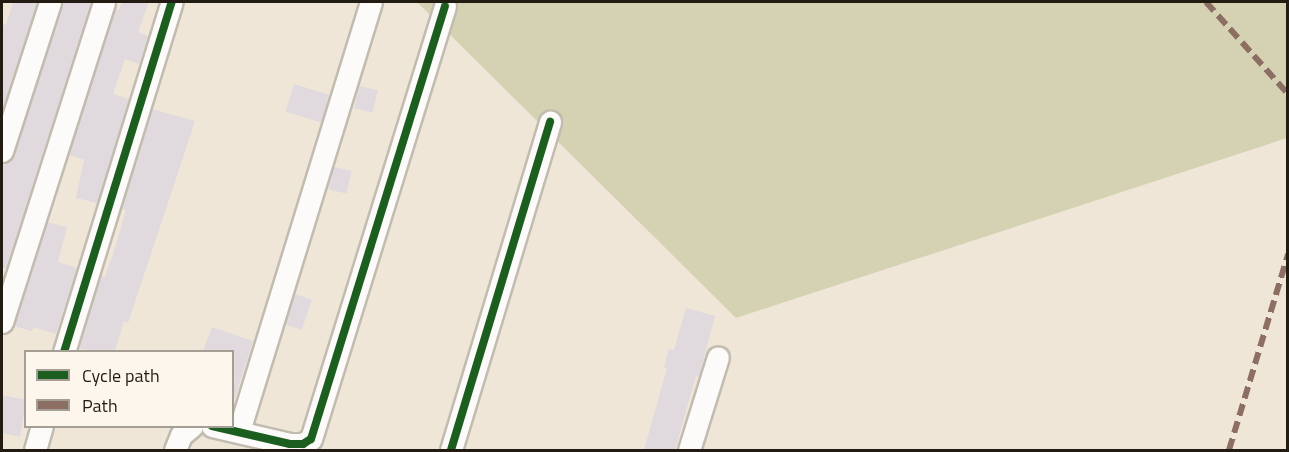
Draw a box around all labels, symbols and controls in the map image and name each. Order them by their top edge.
legend [24,350,234,428]
text: Cycle path [82,362,160,389]
text: Path [82,392,118,419]

